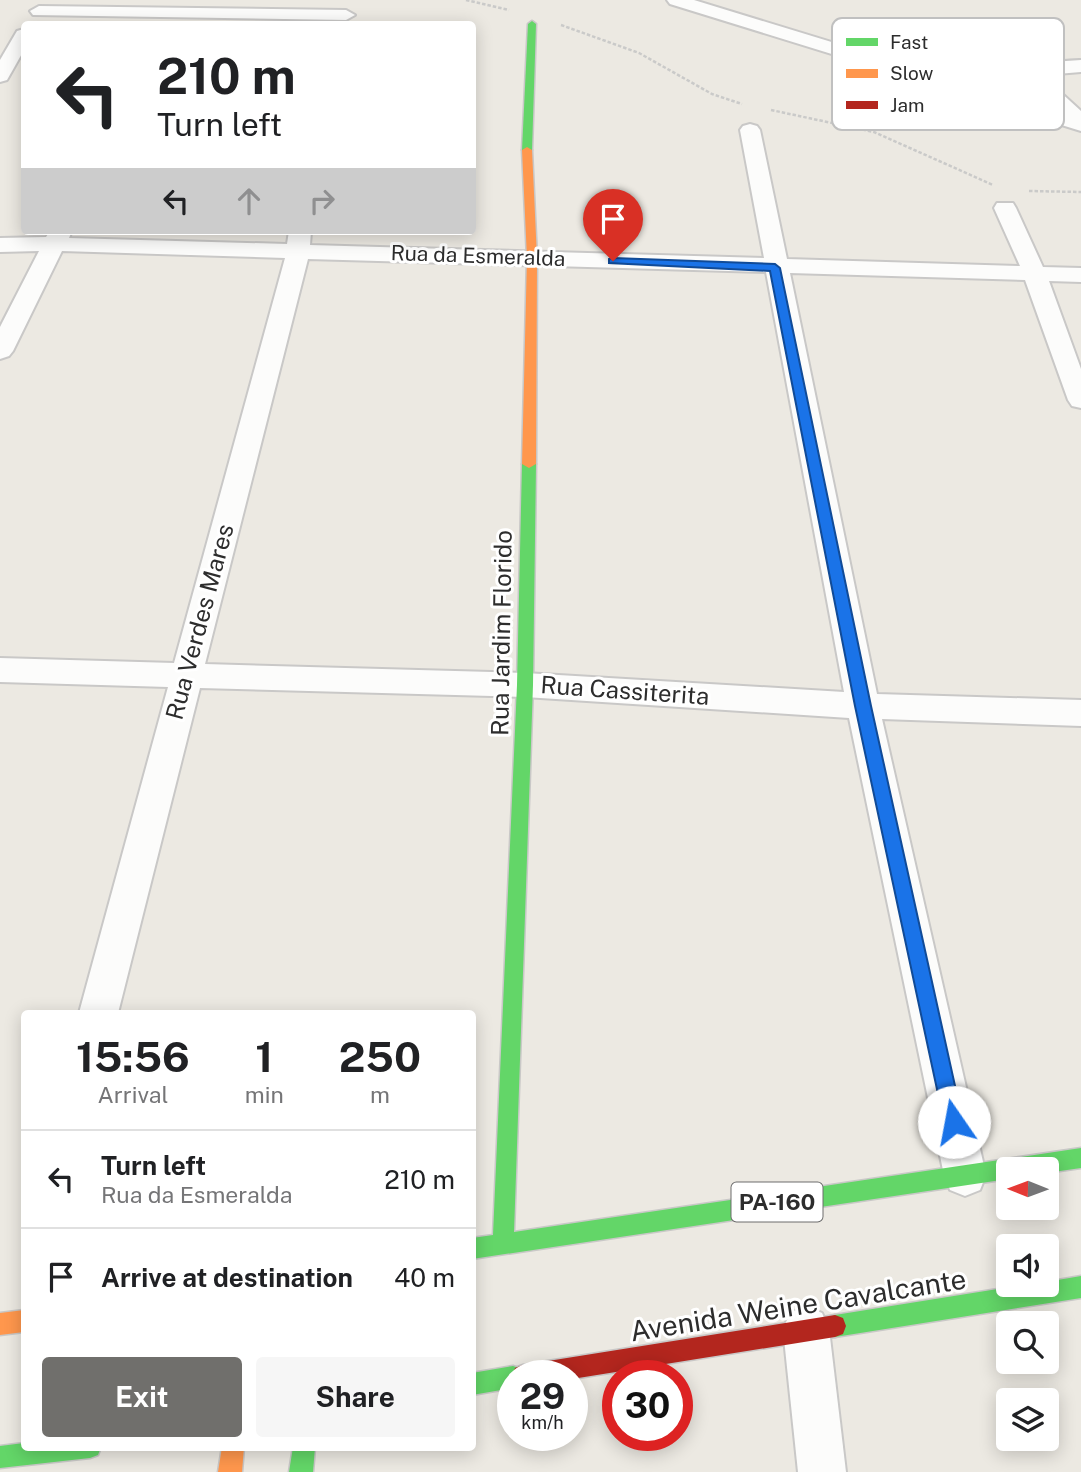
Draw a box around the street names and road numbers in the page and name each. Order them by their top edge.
street label: Rua da Esmeralda [390,240,566,271]
street label: Rua Verdes Mares [159,521,239,723]
street label: Rua Jardim Florido [485,530,517,736]
street label: Rua Cassiterita [540,670,710,710]
road number: PA-160 [732,1182,822,1222]
street label: Avenida Weine Cavalcante [627,1262,968,1347]

